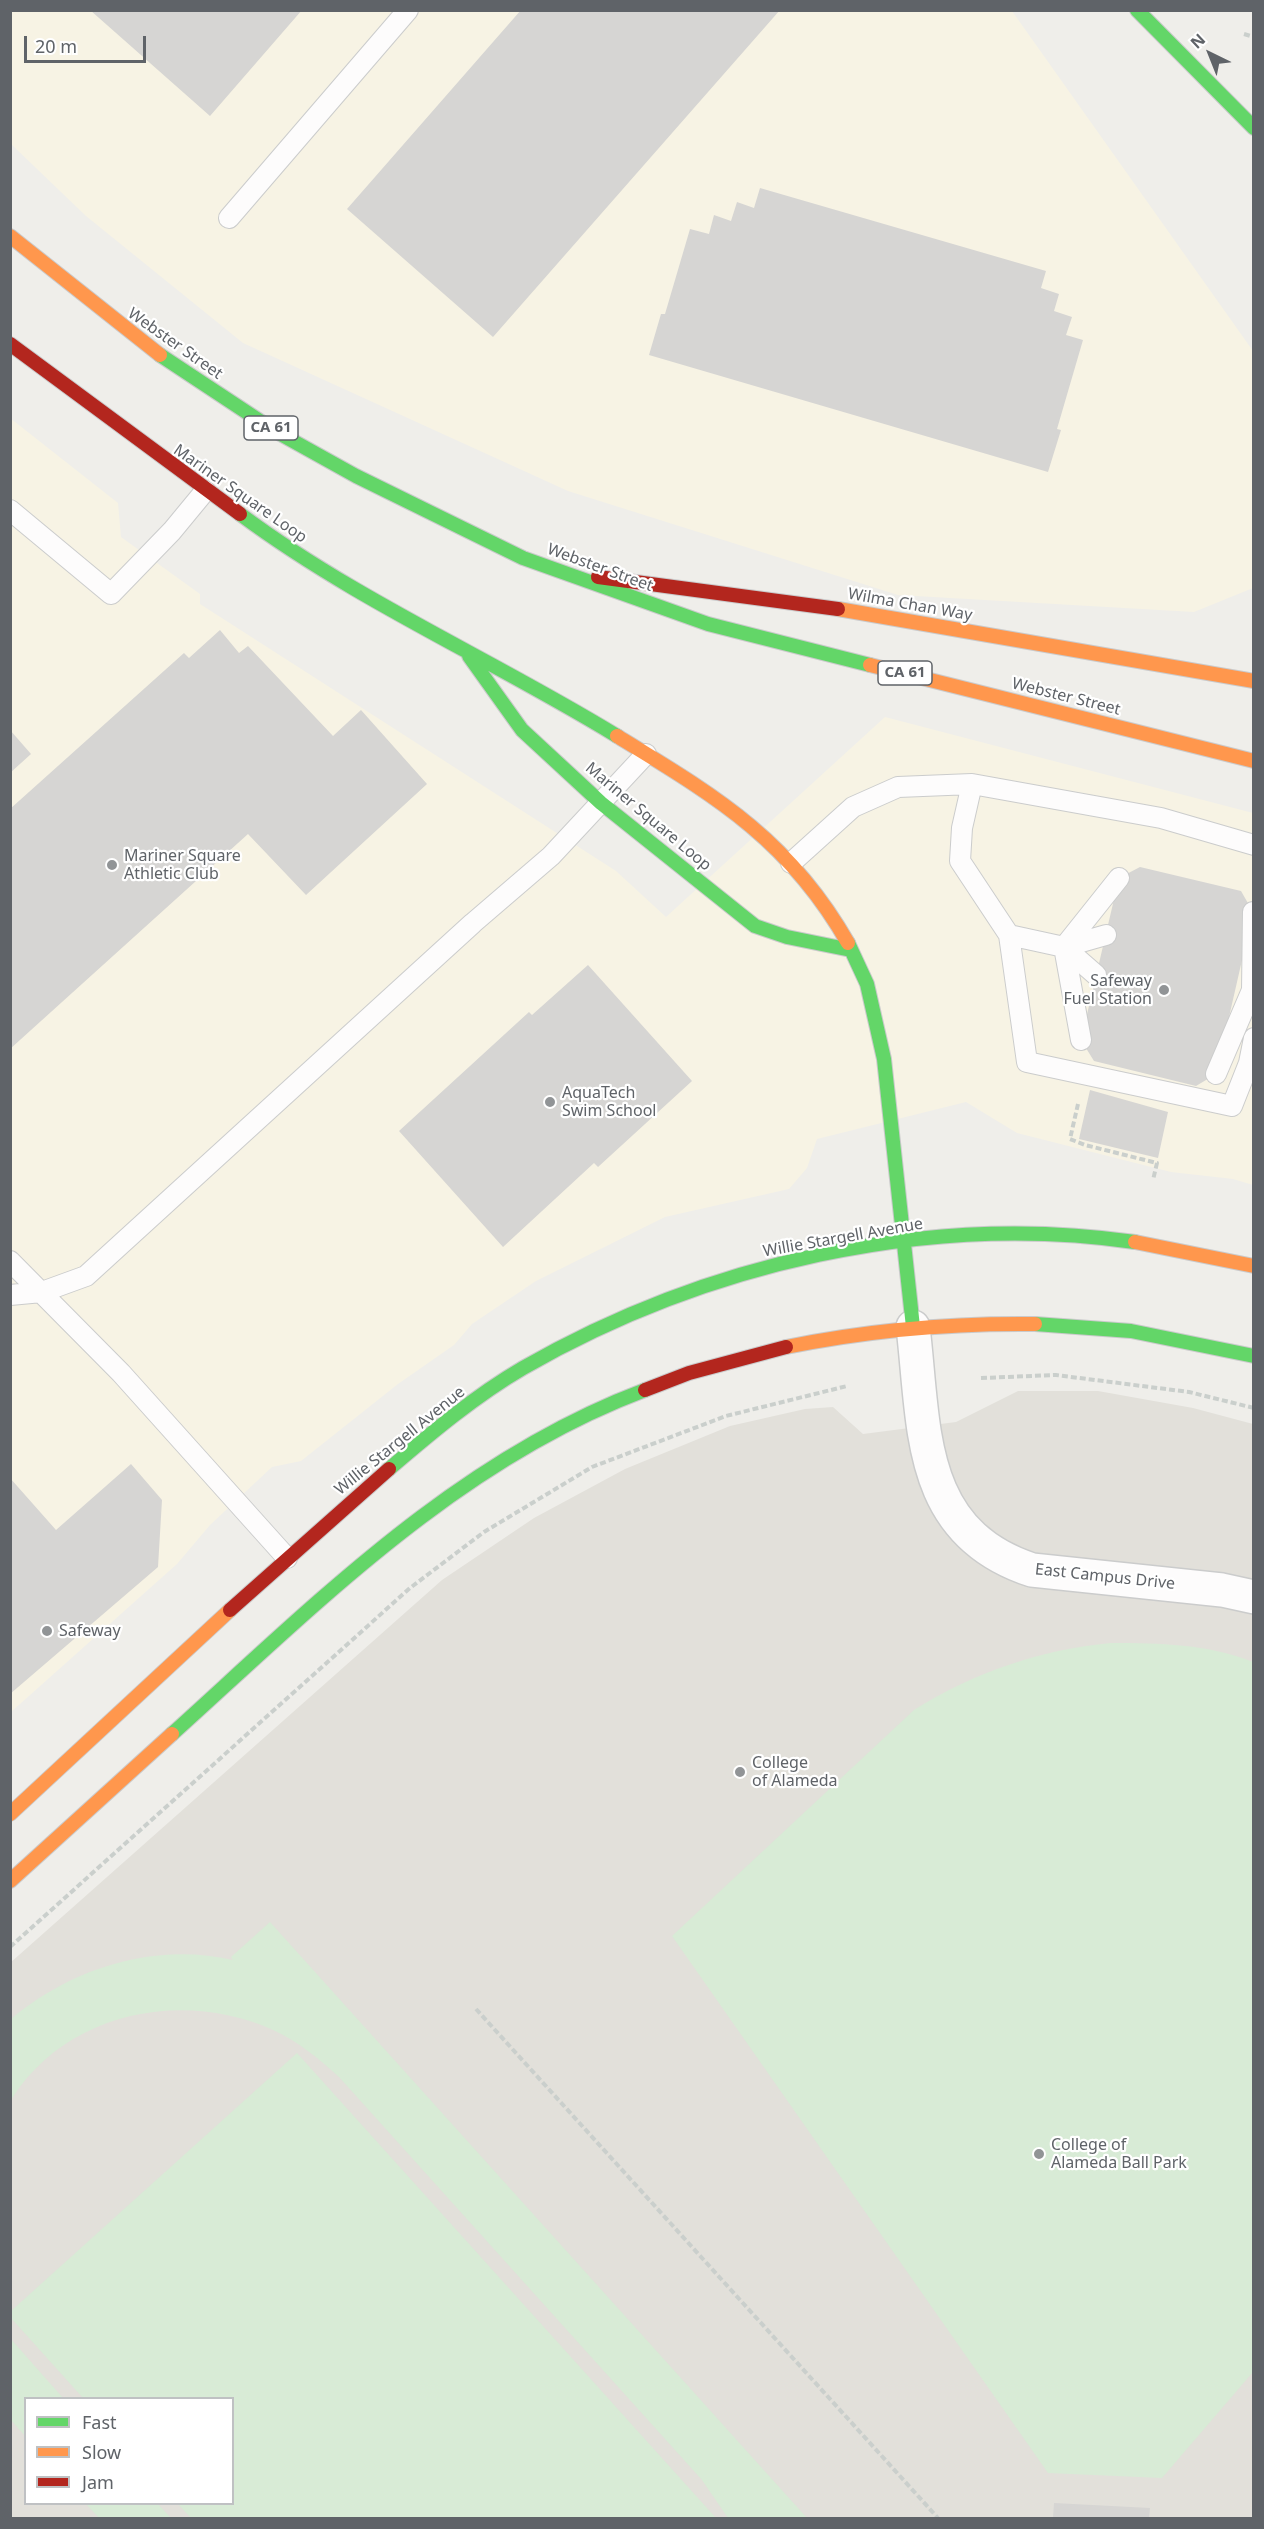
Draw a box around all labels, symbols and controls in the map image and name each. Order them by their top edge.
scale bar [27,24,148,62]
north arrow [1180,24,1240,84]
text: N [1185,28,1210,53]
text: 20 m [35,34,77,58]
street label: Webster Street [124,304,226,384]
road number: CA 61 [244,416,298,440]
street label: Mariner Square Loop [170,441,310,547]
street label: Webster Street [544,540,656,596]
street label: Wilma Chan Way [846,585,974,625]
road number: CA 61 [878,661,932,685]
street label: Webster Street [1010,674,1122,720]
street label: Mariner Square Loop [581,759,715,875]
place label: Mariner Square Athletic Club [124,846,241,884]
marker: Mariner Square Athletic Club [105,858,119,872]
place label: Safeway Fuel Station [1063,971,1152,1009]
marker: Safeway Fuel Station [1157,983,1171,997]
place label: AquaTech Swim School [562,1083,656,1121]
marker: AquaTech Swim School [543,1095,557,1109]
street label: Willie Stargell Avenue [762,1214,924,1262]
street label: Willie Stargell Avenue [331,1383,469,1499]
street label: East Campus Drive [1034,1560,1176,1594]
place label: Safeway [59,1621,121,1641]
marker: Safeway [40,1624,54,1638]
place label: College of Alameda [752,1753,837,1791]
marker: College of Alameda [733,1765,747,1779]
place label: College of Alameda Ball Park [1051,2135,1187,2173]
marker: College of Alameda Ball Park [1032,2147,1046,2161]
legend [24,2397,234,2505]
text: Fast [82,2410,117,2434]
text: Slow [82,2440,121,2464]
text: Jam [82,2470,114,2494]

